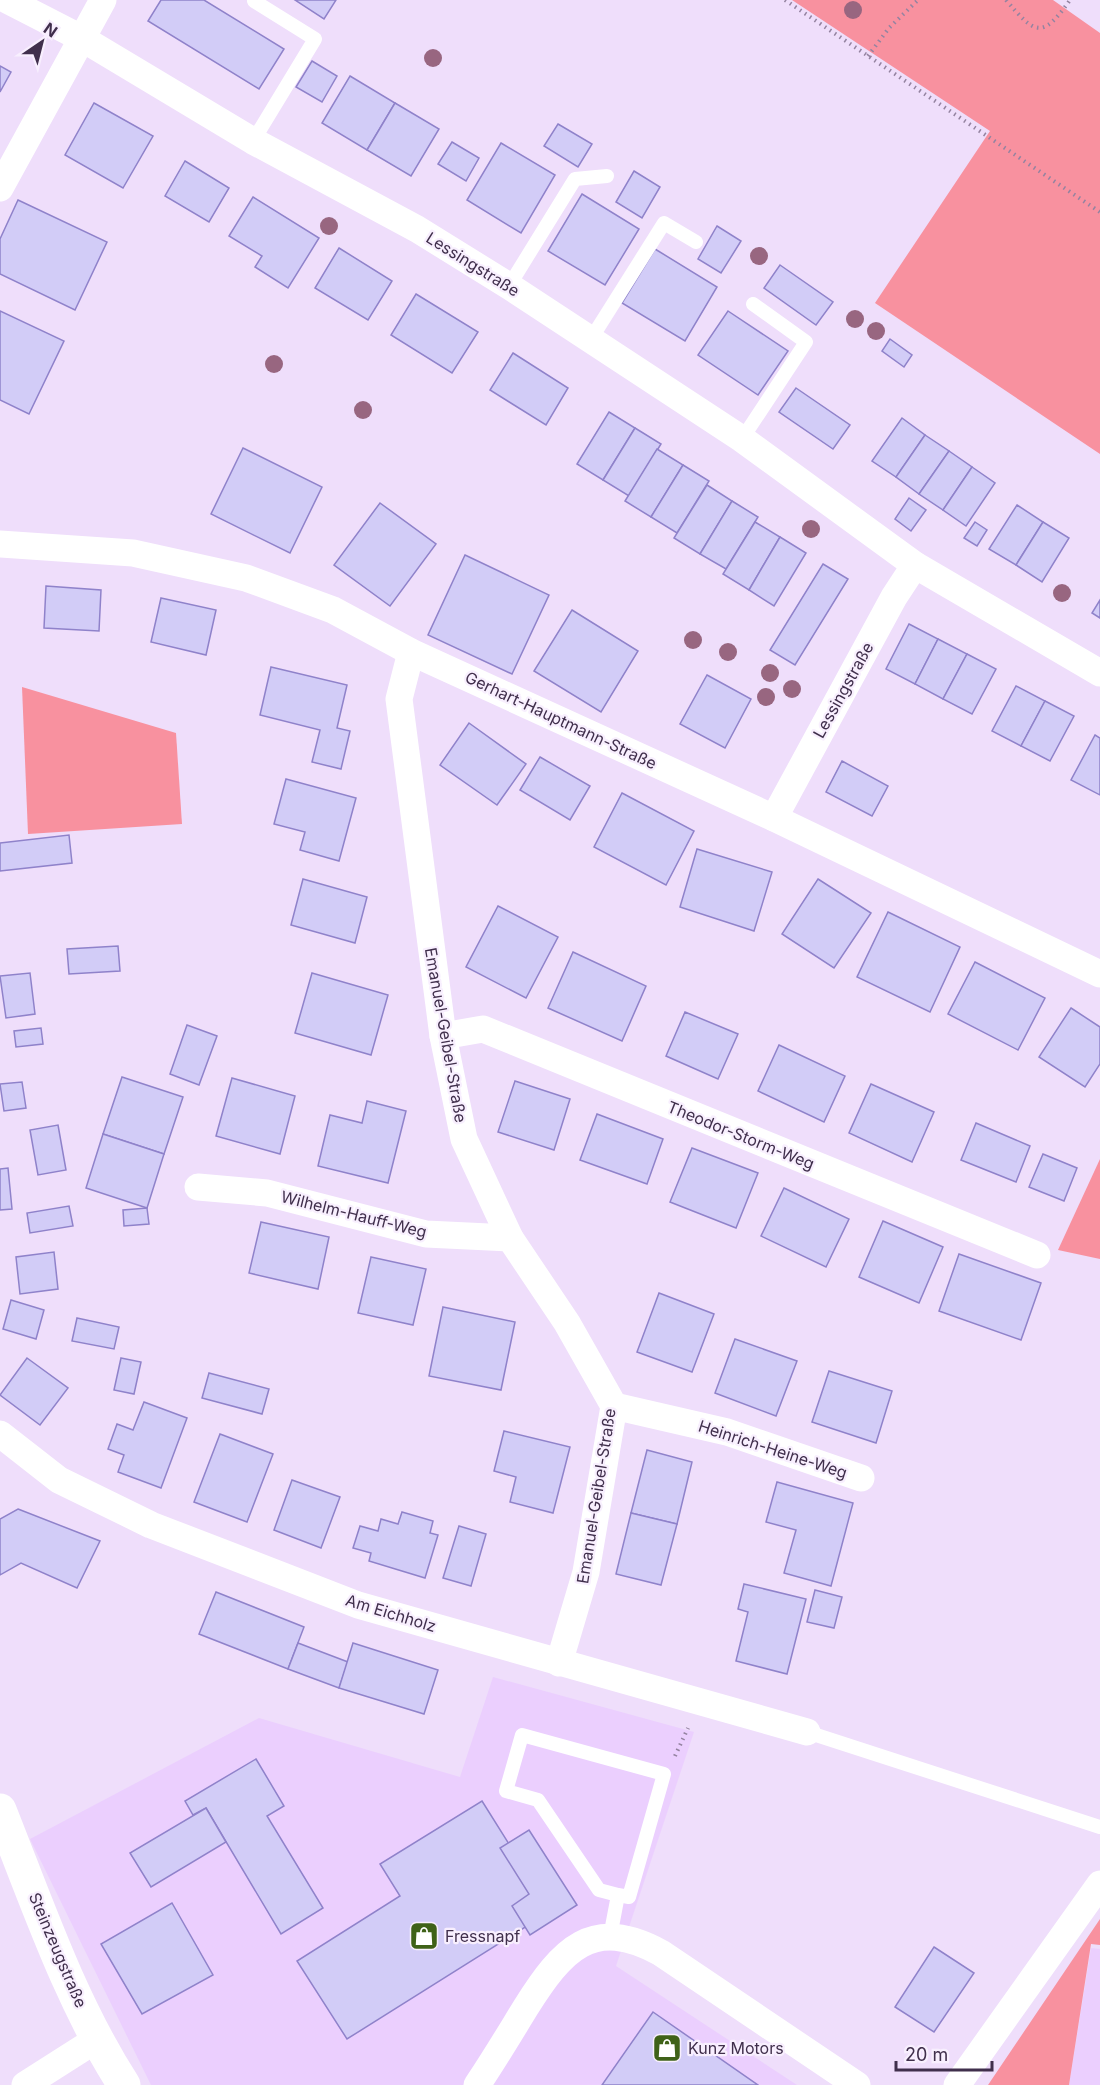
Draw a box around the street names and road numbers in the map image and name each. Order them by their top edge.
street label: Lessingstraße [423,227,523,301]
street label: Lessingstraße [808,639,878,741]
street label: Gerhart-Hauptmann-Straße [462,667,660,773]
street label: Emanuel-Geibel-Straße [421,946,471,1124]
street label: Theodor-Storm-Weg [665,1096,817,1174]
street label: Wilhelm-Hauff-Weg [279,1186,429,1242]
street label: Emanuel-Geibel-Straße [572,1407,620,1585]
street label: Heinrich-Heine-Weg [696,1416,850,1482]
street label: Am Eichholz [343,1590,439,1636]
street label: Steinzeugstraße [25,1889,91,2011]

